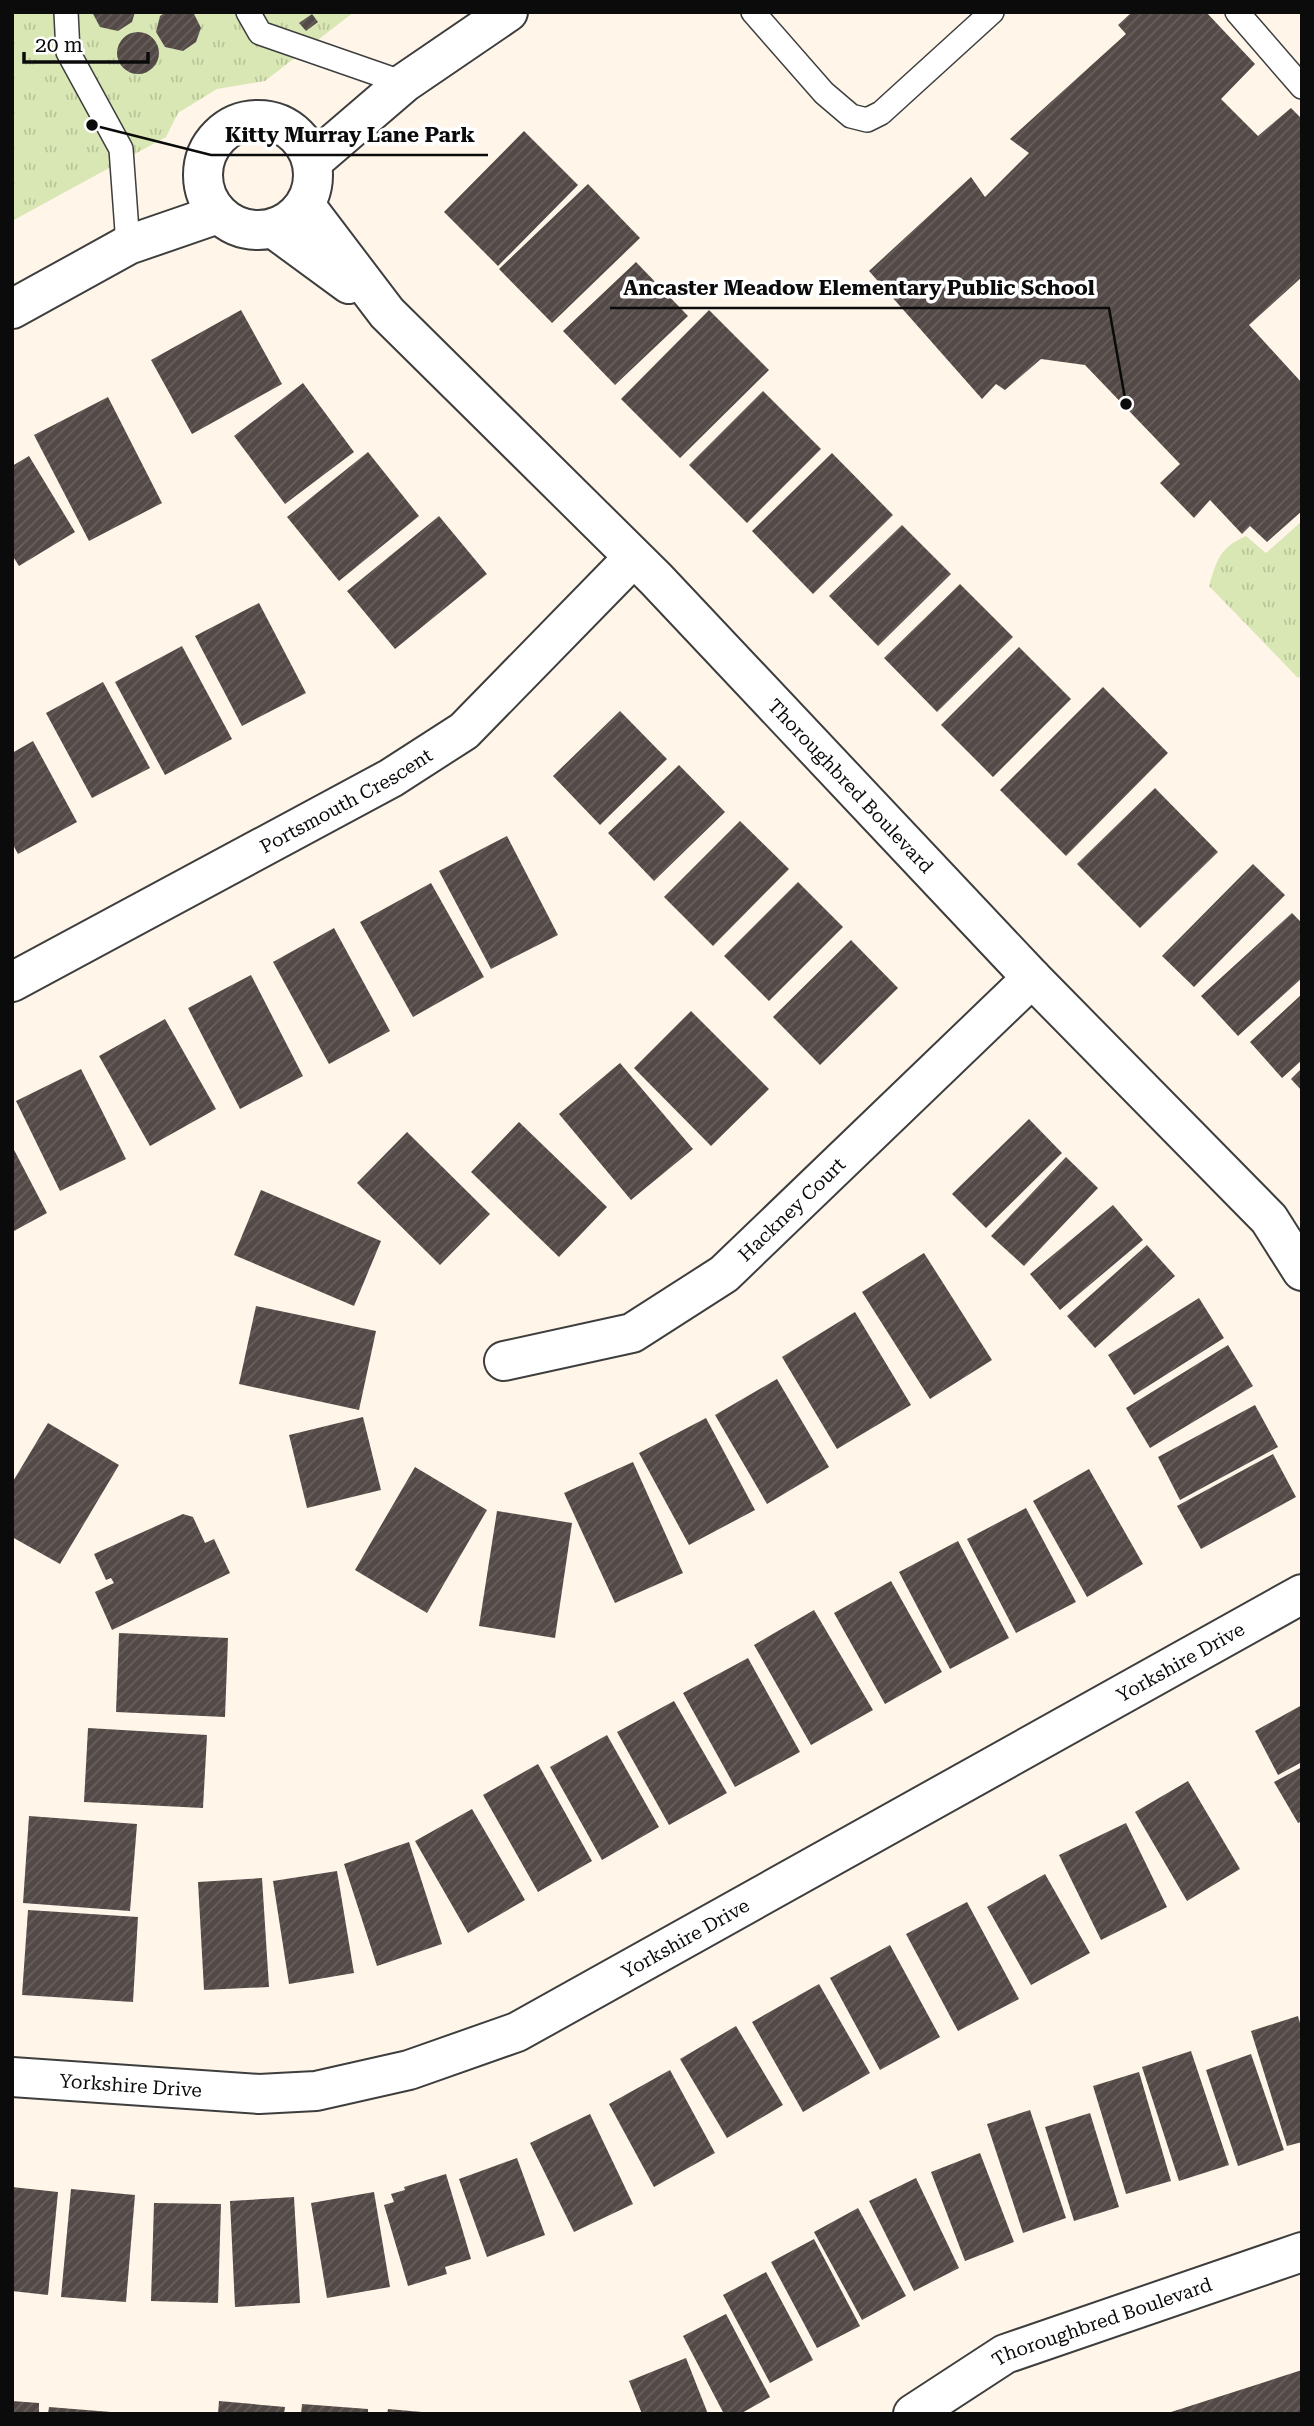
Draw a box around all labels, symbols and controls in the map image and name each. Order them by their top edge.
scale bar [24,21,149,65]
text: 20 m [35,33,83,57]
callout: Kitty Murray Lane Park [211,113,488,155]
text: Kitty Murray Lane Park [225,123,475,147]
callout: Ancaster Meadow Elementary Public School [610,266,1109,308]
text: Ancaster Meadow Elementary Public School [623,276,1095,300]
street label: Thoroughbred Boulevard [763,694,938,878]
street label: Portsmouth Crescent [256,744,437,858]
street label: Hackney Court [734,1153,850,1266]
street label: Yorkshire Drive [1113,1618,1248,1707]
street label: Yorkshire Drive [617,1894,753,1983]
street label: Yorkshire Drive [59,2069,203,2102]
street label: Thoroughbred Boulevard [988,2273,1215,2371]

